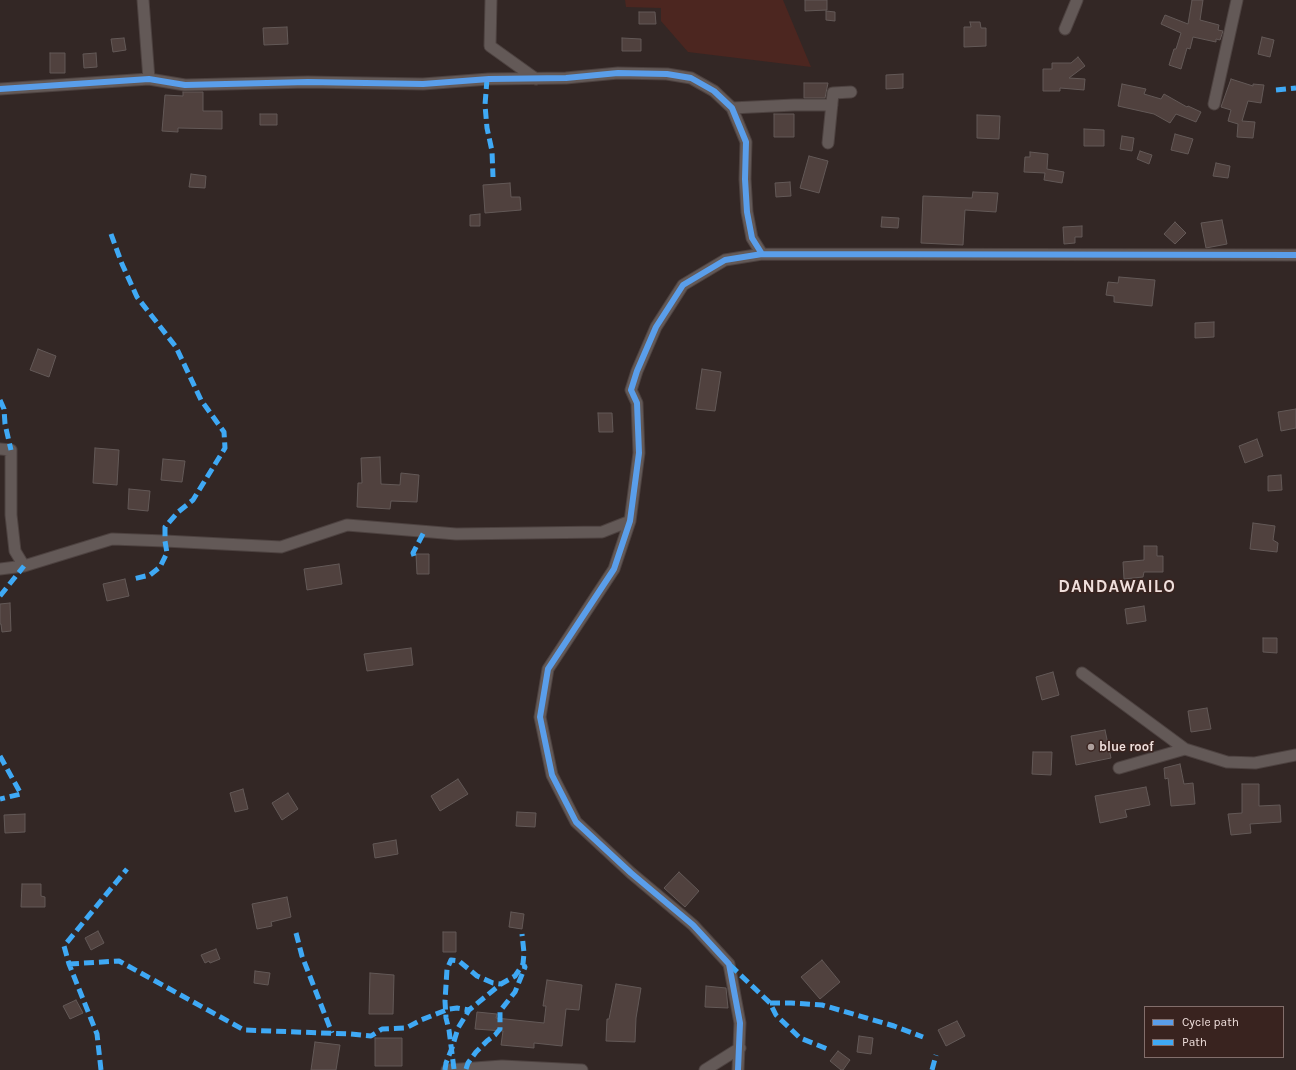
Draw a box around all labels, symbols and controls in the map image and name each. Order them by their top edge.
district label: DANDAWAILO [1058,577,1176,597]
place label: blue roof [1099,739,1154,755]
marker: blue roof [1086,742,1096,752]
legend [1144,1006,1284,1058]
text: Cycle path [1182,1015,1239,1029]
text: Path [1182,1035,1207,1049]

